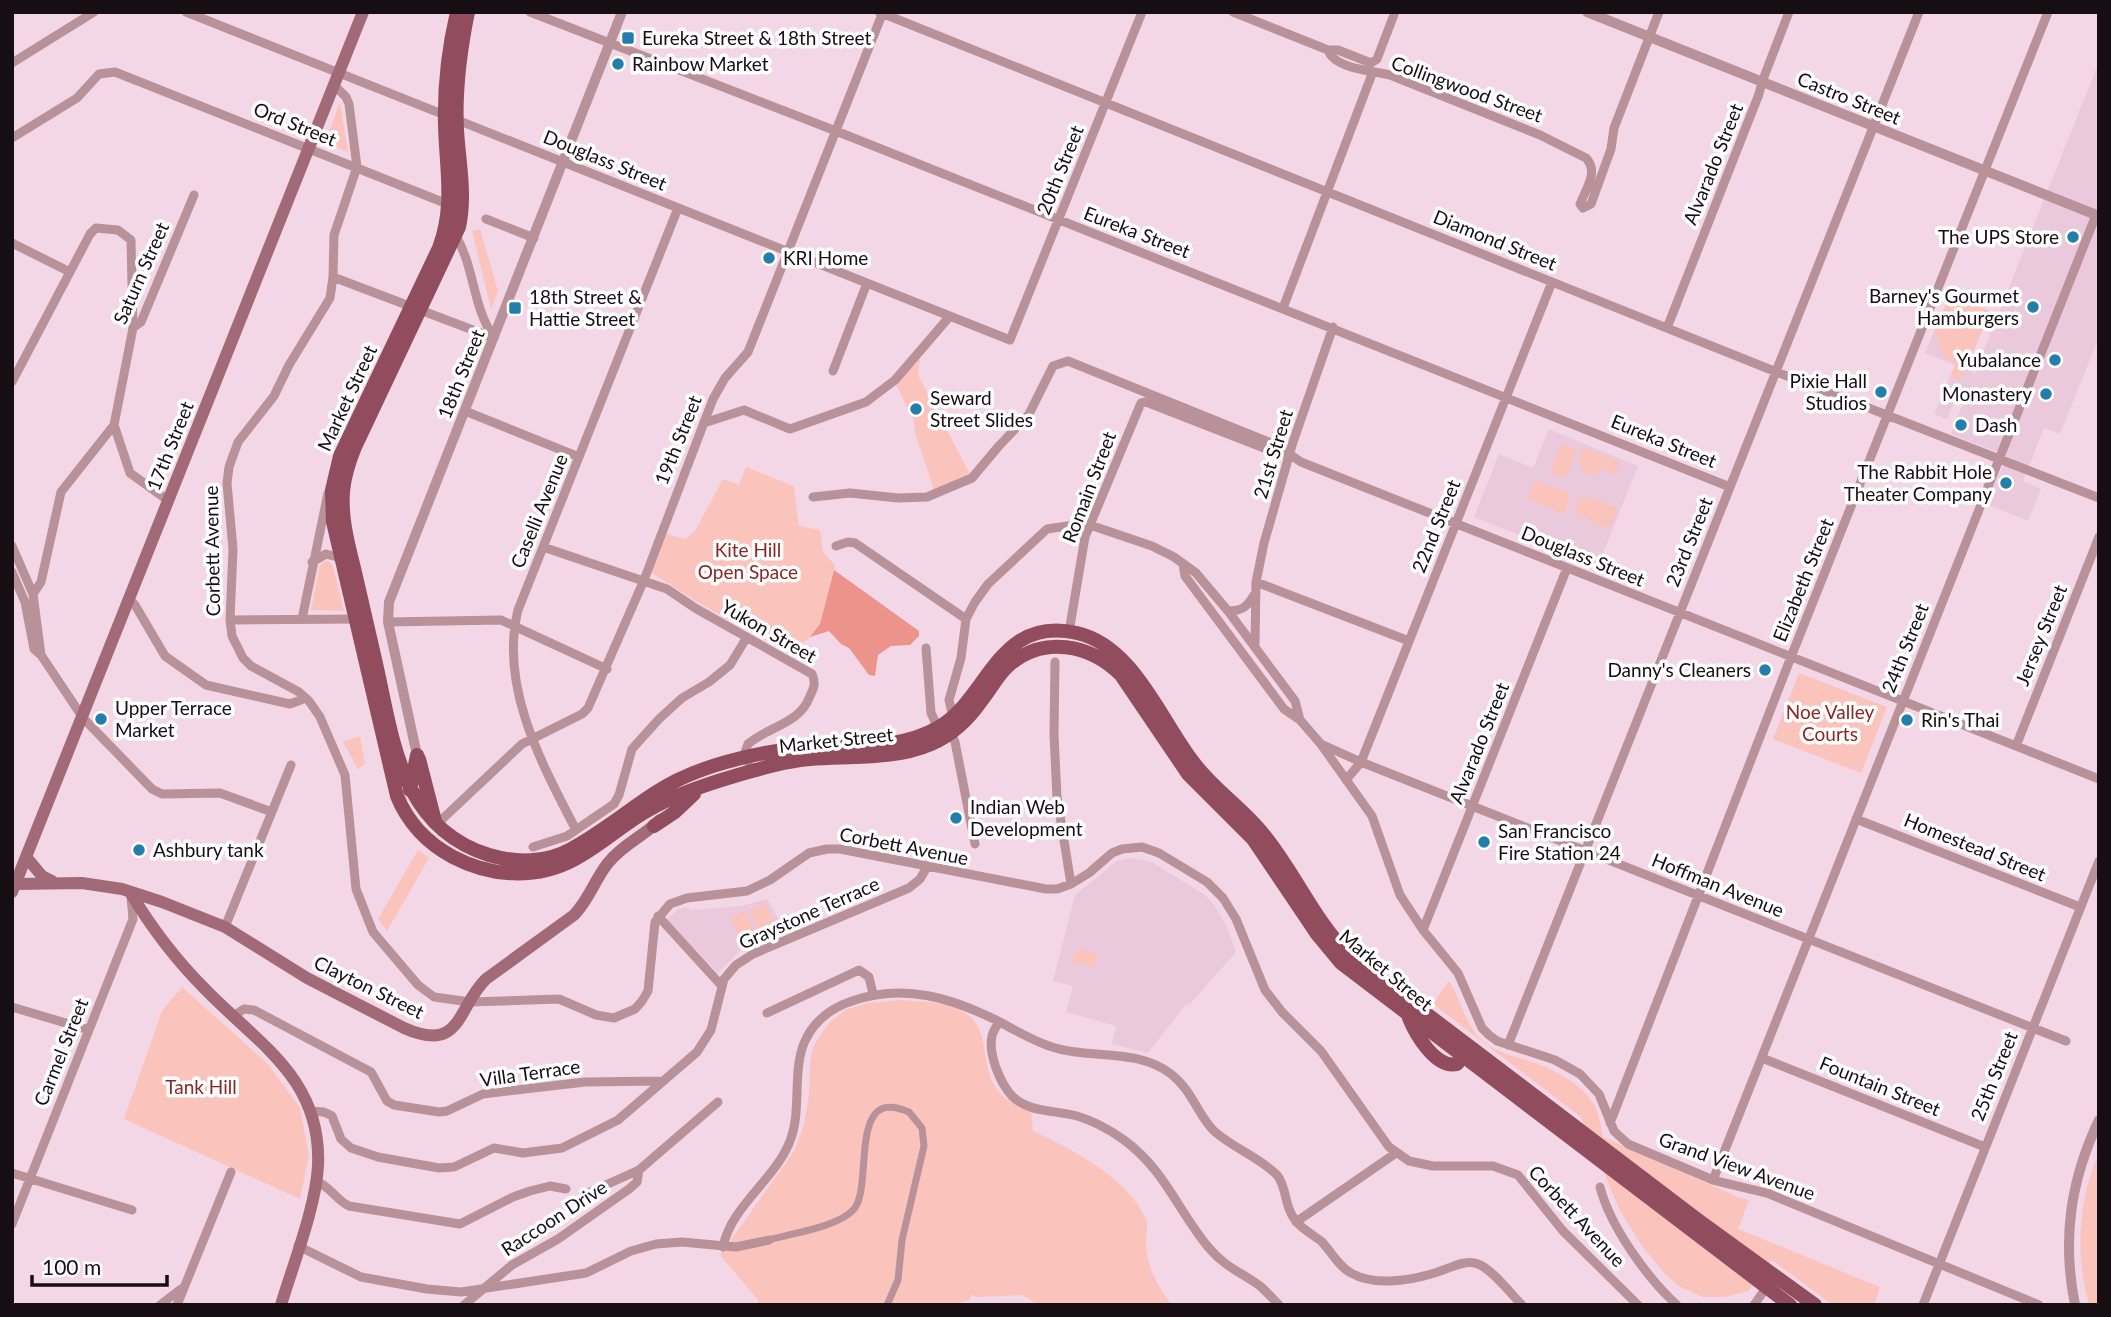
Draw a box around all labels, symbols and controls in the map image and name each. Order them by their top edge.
place label: Eureka Street & 18th Street [642,26,871,49]
marker: Eureka Street & 18th Street [620,30,636,46]
street label: Collingwood Street [1388,51,1546,127]
place label: Rainbow Market [632,52,769,75]
marker: Rainbow Market [610,56,626,72]
street label: Castro Street [1794,66,1904,129]
street label: Ord Street [250,97,340,151]
street label: Alvarado Street [1678,100,1747,228]
street label: 20th Street [1031,122,1088,218]
street label: Douglass Street [540,124,670,195]
street label: Eureka Street [1081,201,1194,262]
street label: Diamond Street [1430,204,1560,275]
street label: Saturn Street [108,218,173,327]
place label: The UPS Store [1938,225,2059,248]
marker: The UPS Store [2065,229,2081,245]
place label: KRI Home [783,246,868,269]
marker: KRI Home [761,250,777,266]
place label: Barney's Gourmet Hamburgers [1869,284,2019,329]
place label: 18th Street & Hattie Street [529,285,642,330]
marker: Barney's Gourmet Hamburgers [2025,299,2041,315]
marker: 18th Street & Hattie Street [507,300,523,316]
street label: 18th Street [432,326,489,422]
street label: Market Street [312,341,381,455]
place label: Yubalance [1957,348,2041,371]
marker: Yubalance [2047,352,2063,368]
place label: Pixie Hall Studios [1790,369,1867,414]
place label: Monastery [1942,382,2032,405]
marker: Pixie Hall Studios [1873,384,1889,400]
place label: Seward Street Slides [930,386,1033,431]
marker: Monastery [2038,386,2054,402]
street label: 19th Street [649,392,706,488]
street label: 17th Street [141,398,198,494]
marker: Seward Street Slides [908,401,924,417]
street label: 21st Street [1248,406,1297,501]
street label: Eureka Street [1608,409,1720,472]
place label: Dash [1975,413,2017,436]
marker: Dash [1953,417,1969,433]
street label: Romain Street [1057,428,1120,546]
street label: Caselli Avenue [505,450,572,571]
place label: The Rabbit Hole Theater Company [1844,460,1992,505]
marker: The Rabbit Hole Theater Company [1998,475,2014,491]
street label: 22nd Street [1406,476,1465,576]
street label: Corbett Avenue [199,485,224,617]
street label: 23rd Street [1660,494,1717,590]
street label: Elizabeth Street [1767,515,1838,645]
street label: Douglass Street [1518,520,1648,591]
park label: Kite Hill Open Space [698,538,798,583]
street label: Jersey Street [2010,581,2071,689]
street label: Yukon Street [717,594,821,667]
street label: 24th Street [1876,600,1933,696]
place label: Danny's Cleaners [1607,658,1751,681]
marker: Danny's Cleaners [1757,662,1773,678]
street label: Alvarado Street [1444,679,1513,807]
place label: Upper Terrace Market [115,696,232,741]
park label: Noe Valley Courts [1786,700,1875,745]
place label: Rin's Thai [1921,708,2000,731]
marker: Upper Terrace Market [93,711,109,727]
marker: Rin's Thai [1899,712,1915,728]
street label: Market Street [778,722,894,757]
place label: Indian Web Development [970,795,1083,840]
street label: Homestead Street [1901,808,2049,885]
marker: Indian Web Development [948,810,964,826]
place label: San Francisco Fire Station 24 [1498,819,1621,864]
street label: Corbett Avenue [838,822,971,869]
marker: San Francisco Fire Station 24 [1476,834,1492,850]
place label: Ashbury tank [153,838,264,861]
marker: Ashbury tank [131,842,147,858]
street label: Hoffman Avenue [1649,848,1788,921]
street label: Graystone Terrace [735,871,882,954]
street label: Market Street [1335,924,1438,1015]
street label: Clayton Street [311,950,428,1023]
street label: Carmel Street [29,994,93,1109]
street label: 25th Street [1965,1028,2022,1124]
street label: Fountain Street [1817,1051,1944,1120]
street label: Villa Terrace [478,1054,582,1091]
park label: Tank Hill [165,1075,237,1098]
street label: Grand View Avenue [1656,1127,1818,1204]
street label: Corbett Avenue [1524,1160,1630,1271]
street label: Raccoon Drive [497,1175,611,1260]
scale bar [32,1244,166,1288]
text: 100 m [42,1254,101,1279]

